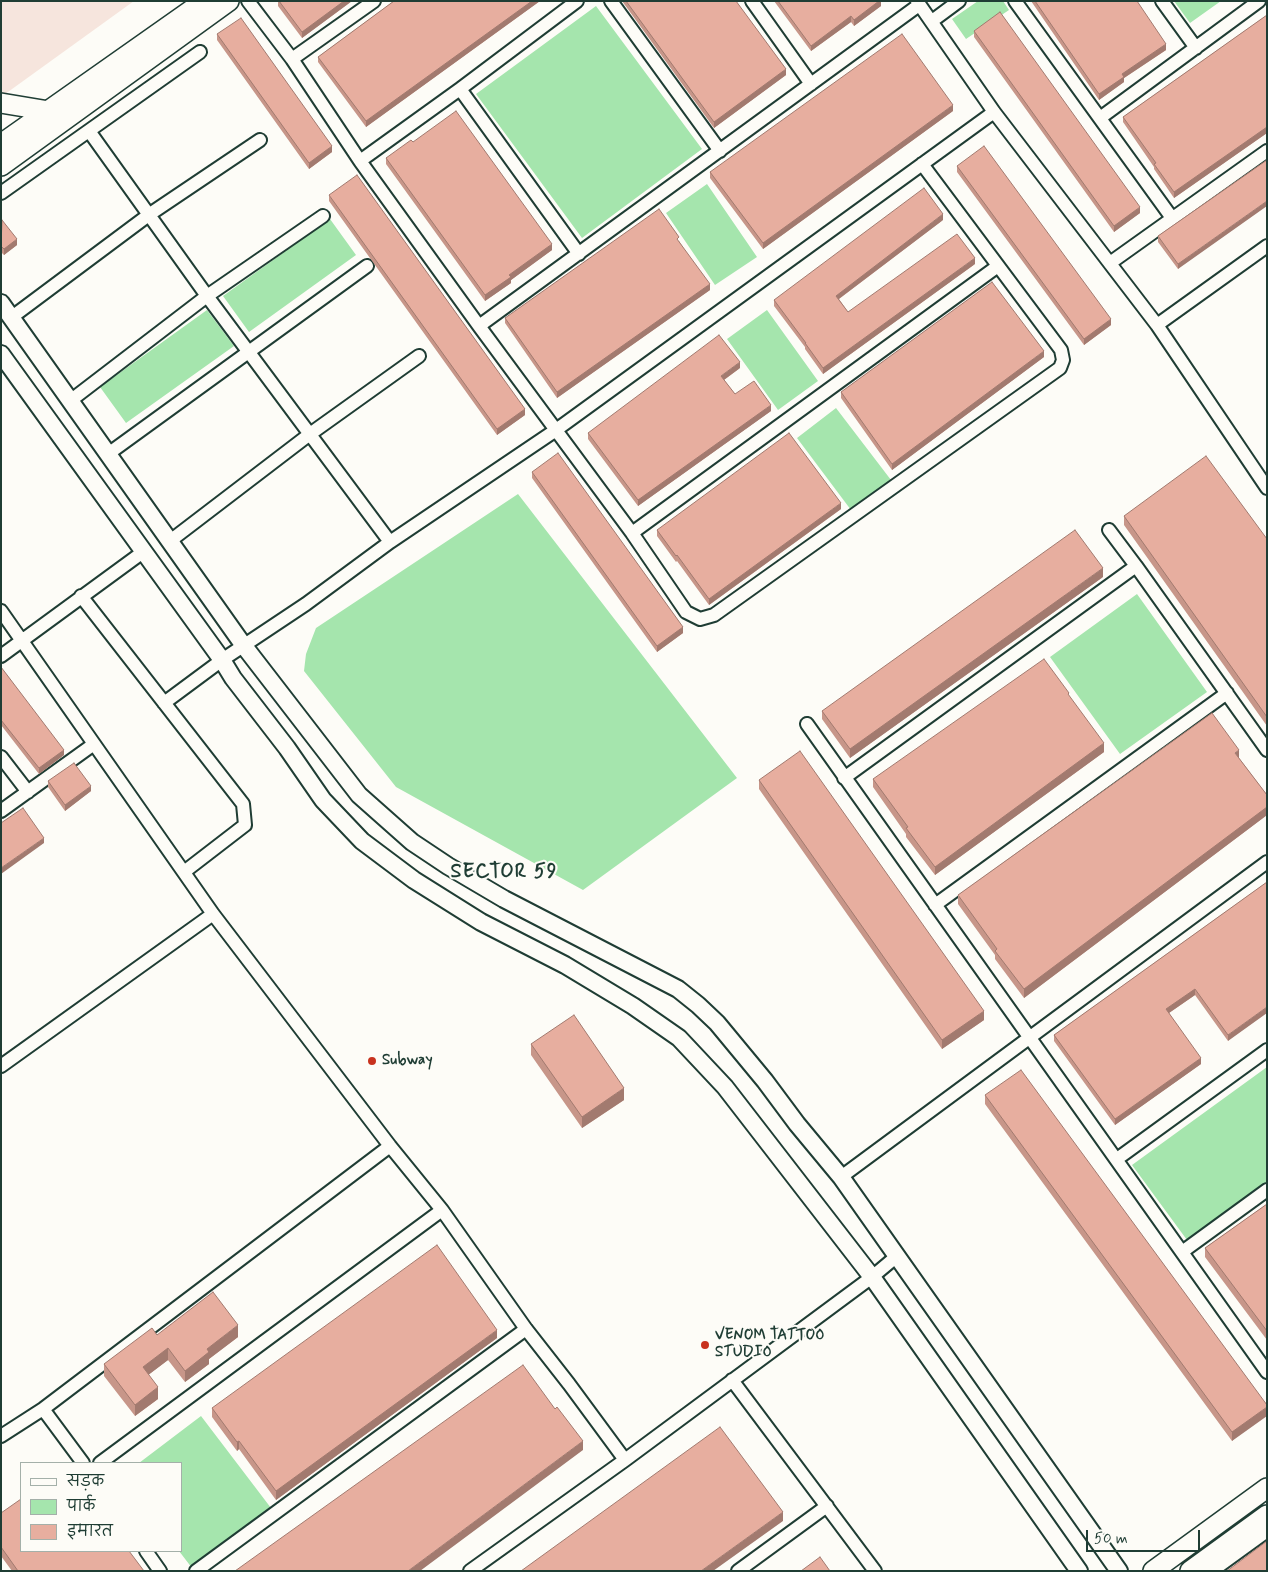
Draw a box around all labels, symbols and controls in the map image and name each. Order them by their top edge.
district label: SECTOR 59 [448,861,560,885]
place label: Subway [382,1052,433,1070]
marker: Subway [366,1055,378,1067]
place label: VENOM TATTOO STUDIO [715,1327,824,1362]
marker: VENOM TATTOO STUDIO [699,1339,711,1351]
legend [20,1462,182,1552]
text: सड़क [67,1472,104,1492]
text: पार्क [67,1497,95,1517]
scale bar [1088,1520,1202,1552]
text: इमारत [67,1522,113,1542]
text: 50 m [1094,1529,1128,1549]

